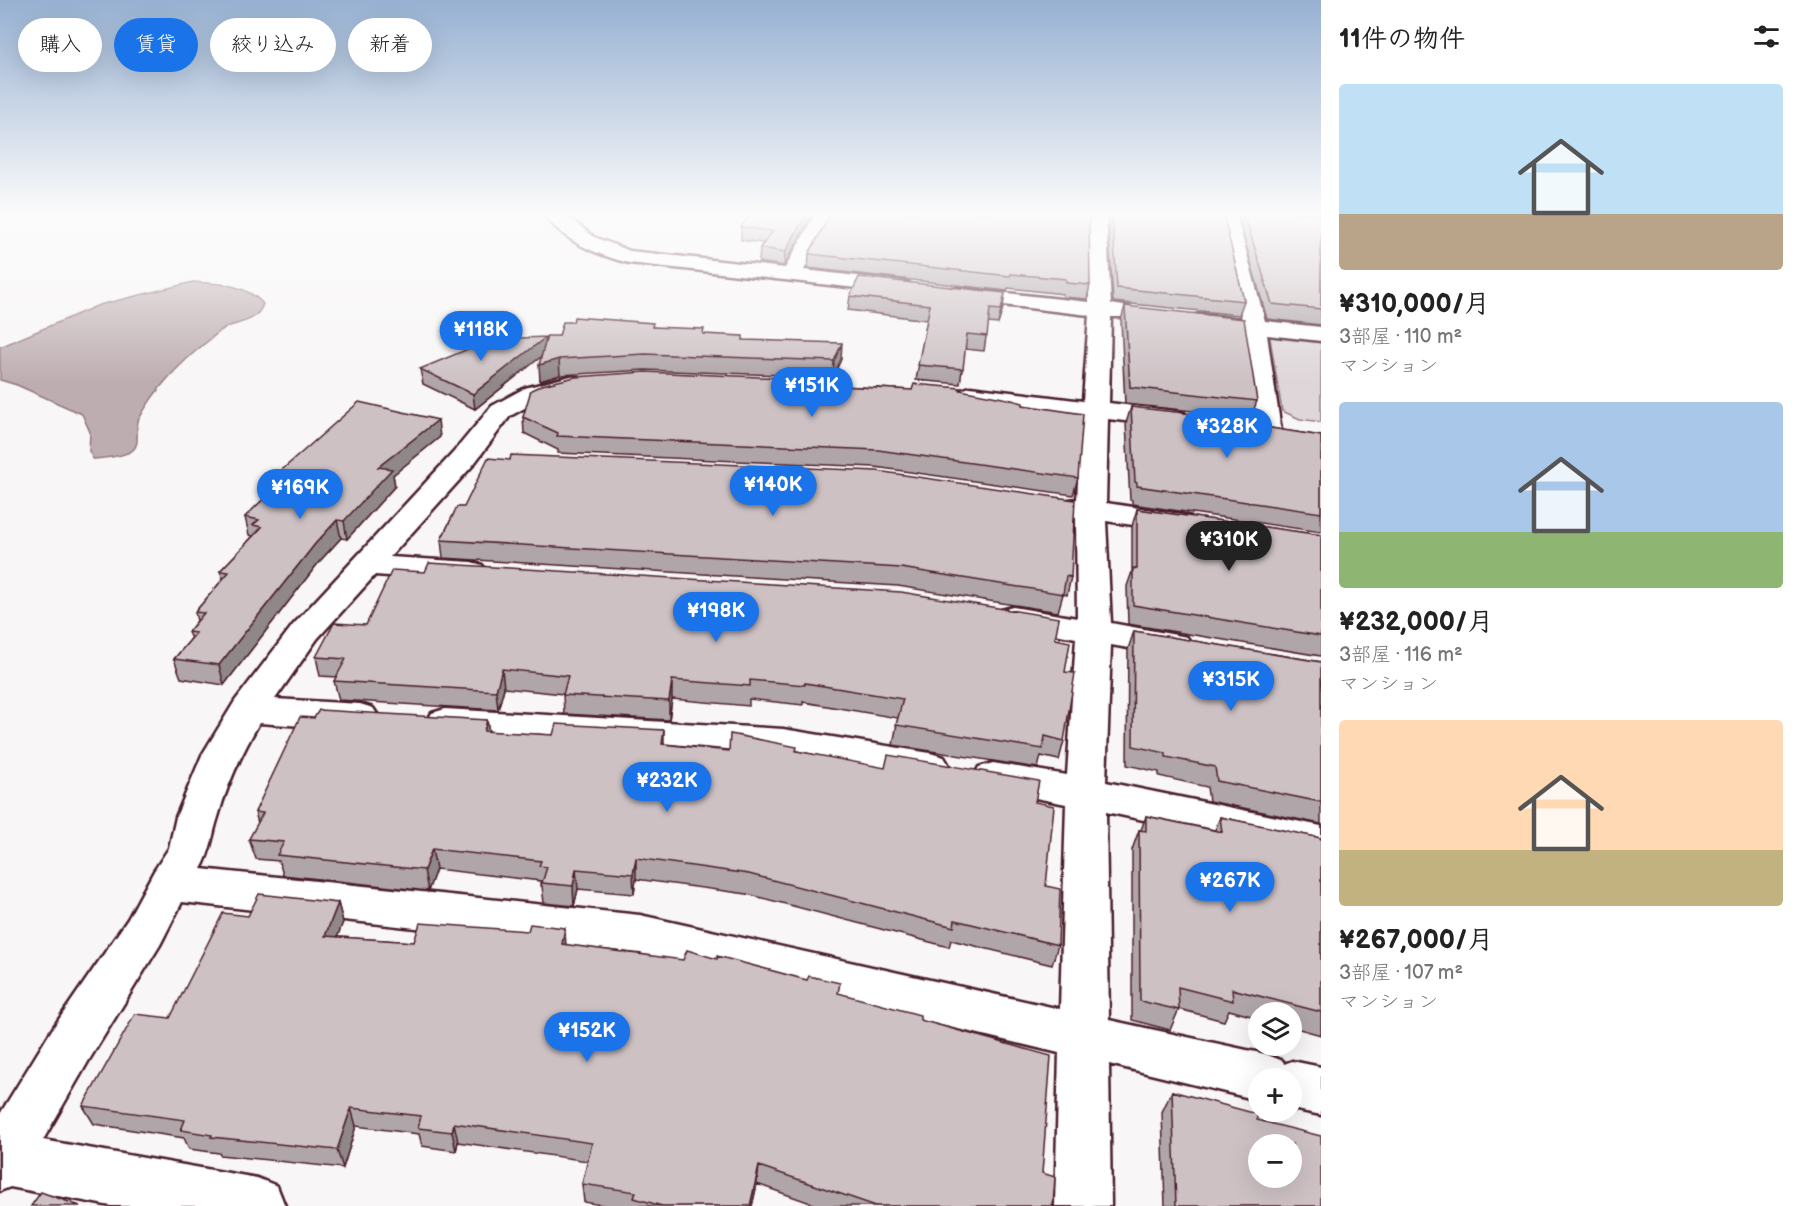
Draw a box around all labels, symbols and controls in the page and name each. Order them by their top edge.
chip: 購入 [18,18,102,72]
chip: 賃貸 [114,18,198,72]
chip: 絞り込み [210,18,336,72]
chip: 新着 [348,18,432,72]
icon: filters [1750,20,1783,53]
text: 11件の物件 [1339,24,1465,55]
icon: home [1507,123,1615,231]
text: ¥310,000/月 [1339,289,1490,320]
pin: ¥118K [439,311,523,362]
text: ¥118K [454,318,508,342]
text: 3部屋 · 110 m² [1339,325,1462,349]
text: マンション [1339,354,1438,378]
pin: ¥151K [770,367,854,418]
text: ¥151K [785,374,839,398]
pin: ¥328K [1185,408,1269,459]
text: ¥328K [1196,415,1258,439]
icon: home [1507,441,1615,549]
pin: ¥140K [731,466,815,517]
pin: ¥169K [258,469,342,520]
text: ¥140K [744,473,802,497]
text: ¥169K [271,476,329,500]
pin: ¥310K [1187,521,1271,572]
text: ¥310K [1200,528,1258,552]
pin: ¥198K [674,592,758,643]
text: ¥198K [687,599,745,623]
text: ¥232,000/月 [1339,607,1493,638]
text: 3部屋 · 116 m² [1339,643,1463,667]
pin: ¥315K [1189,661,1273,712]
text: ¥315K [1202,668,1260,692]
text: マンション [1339,672,1438,696]
icon: home [1507,759,1615,867]
pin: ¥232K [625,762,709,813]
text: ¥232K [636,769,698,793]
pin: ¥267K [1188,862,1272,913]
text: ¥267K [1199,869,1261,893]
text: ¥267,000/月 [1339,925,1493,956]
text: 3部屋 · 107 m² [1339,961,1463,985]
text: マンション [1339,990,1438,1014]
map controls [1248,1002,1302,1188]
button: layers [1248,1002,1302,1056]
pin: ¥152K [545,1012,629,1063]
text: ¥152K [558,1019,616,1043]
button: + [1248,1068,1302,1122]
button: − [1248,1134,1302,1188]

